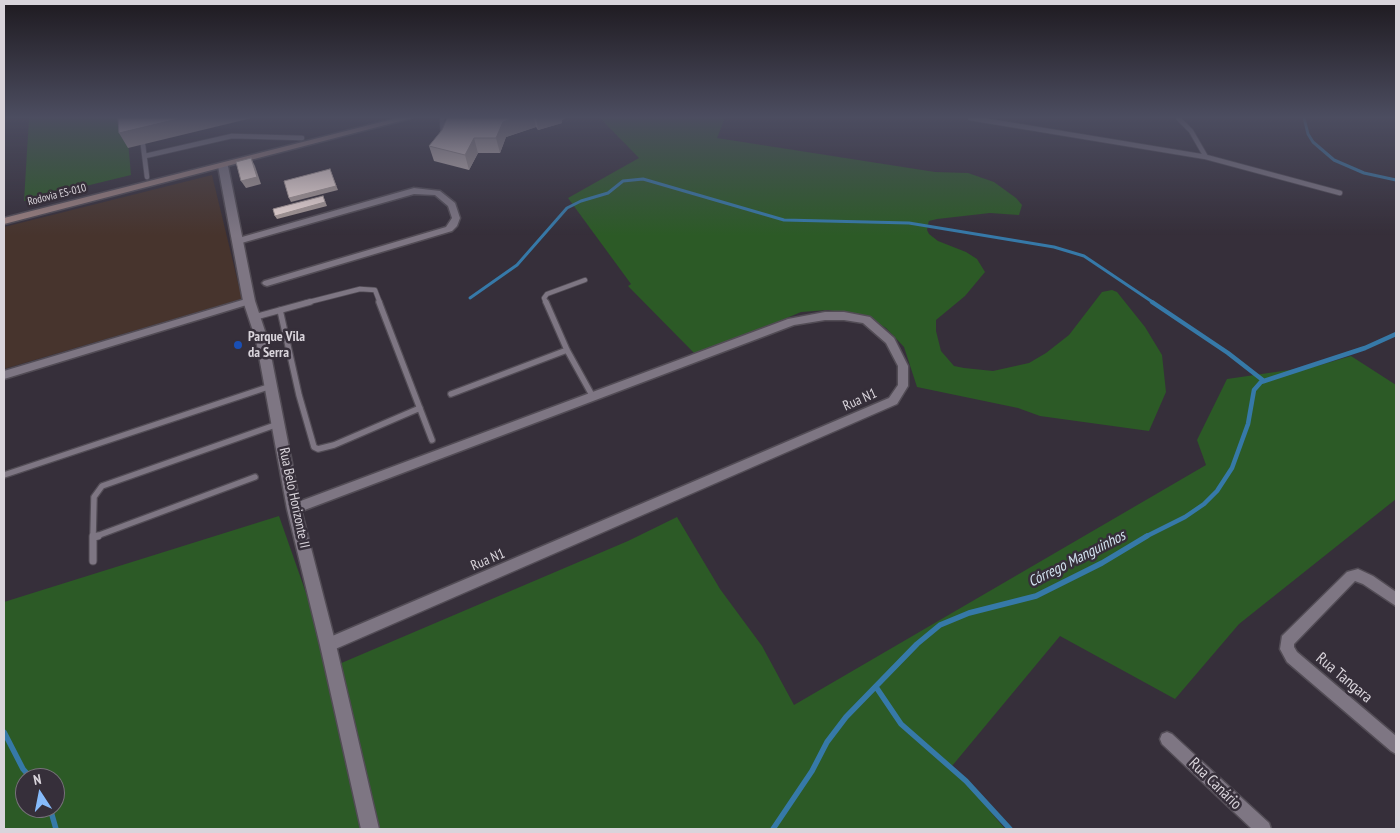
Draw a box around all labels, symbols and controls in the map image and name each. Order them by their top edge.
street label: Rodovia ES-010 [26,181,88,209]
place label: Parque Vila da Serra [248,329,305,362]
marker: Parque Vila da Serra [232,339,244,351]
street label: Rua N1 [841,385,879,415]
street label: Rua Belo Horizonte II [275,446,313,550]
water label: Córrego Manguinhos [1025,527,1129,591]
street label: Rua N1 [469,545,507,575]
street label: Rua Tangara [1312,649,1376,707]
street label: Rua Canário [1185,754,1245,814]
north arrow [15,768,65,818]
text: N [32,770,43,789]

